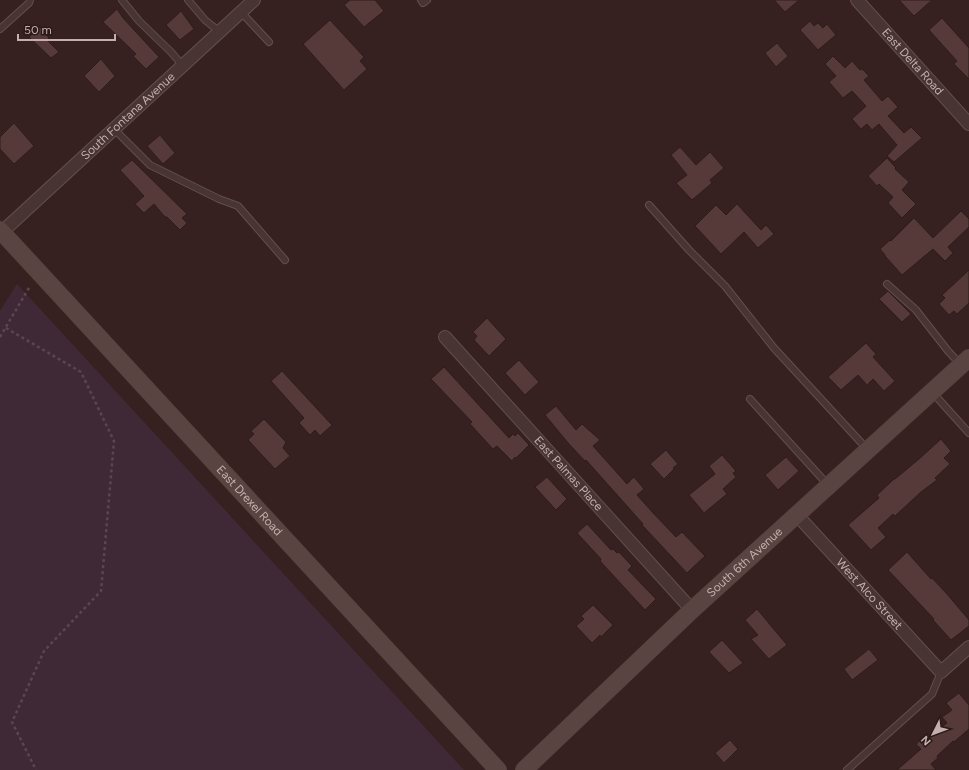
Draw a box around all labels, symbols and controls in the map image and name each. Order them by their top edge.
scale bar [18,16,115,42]
text: 50 m [24,23,52,37]
street label: East Delta Road [879,25,946,98]
street label: South Fontana Avenue [78,69,178,163]
street label: East Palmas Place [531,433,606,514]
street label: East Drexel Road [214,462,285,539]
street label: South 6th Avenue [704,524,785,600]
street label: West Alco Street [833,555,906,633]
north arrow [913,714,953,754]
text: N [918,733,934,748]

